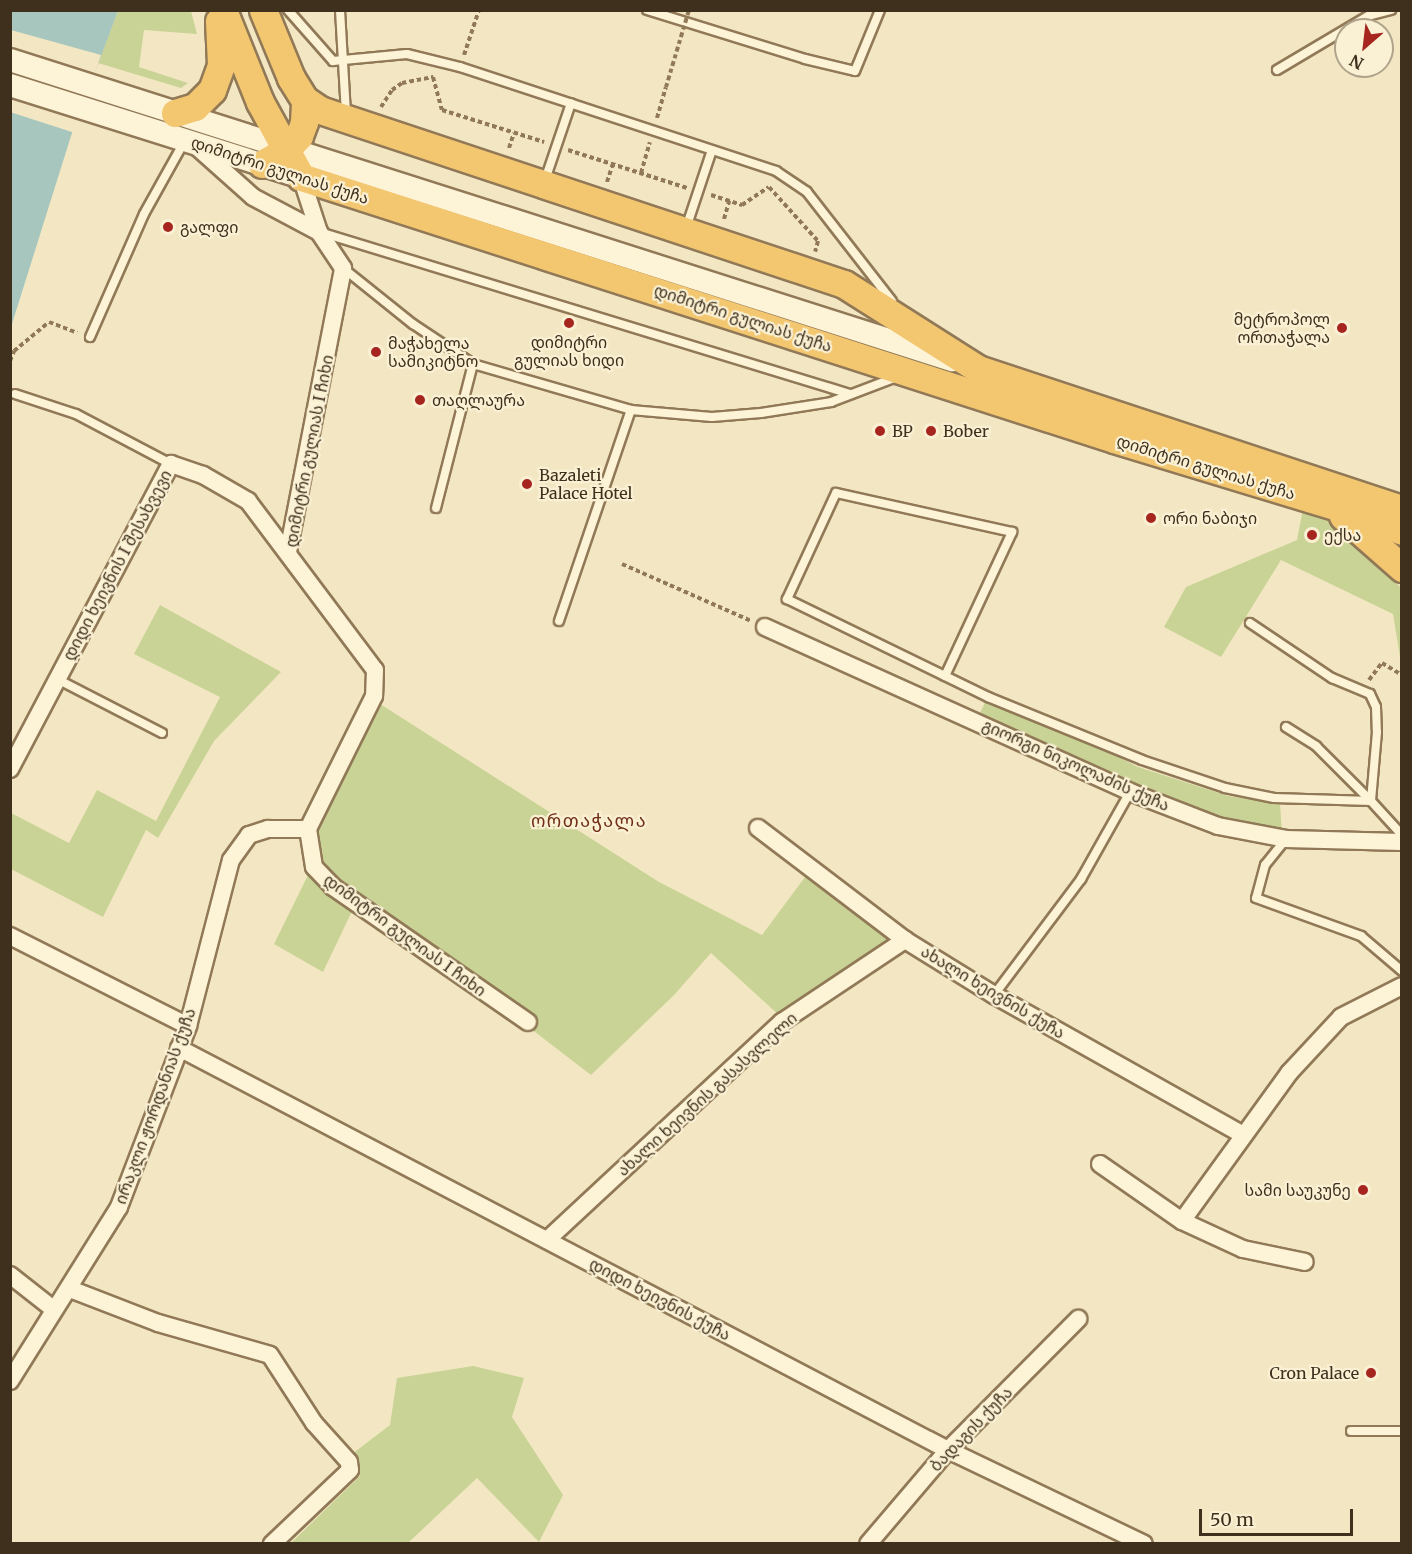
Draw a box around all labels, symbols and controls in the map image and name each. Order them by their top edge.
north arrow [1334,18,1394,78]
text: N [1346,50,1367,74]
street label: დიმიტრი გულიას ქუჩა [189,132,371,208]
place label: გალფი [180,217,238,237]
marker: გალფი [161,220,175,234]
street label: დიმიტრი გულიას ქუჩა [652,280,834,356]
place label: მეტროპოლ ორთაჭალა [1234,309,1330,347]
marker: დიმიტრი გულიას ხიდი [562,316,576,330]
marker: მეტროპოლ ორთაჭალა [1335,321,1349,335]
place label: დიმიტრი გულიას ხიდი [514,332,624,370]
place label: მაჭახელა სამიკიტნო [388,333,478,371]
marker: მაჭახელა სამიკიტნო [369,345,383,359]
street label: დიმიტრი გულიას I ჩიხი [281,353,337,549]
place label: თაღლაურა [432,390,525,410]
marker: თაღლაურა [413,393,427,407]
place label: BP [892,421,913,441]
place label: Bober [943,421,989,441]
marker: BP [873,424,887,438]
marker: Bober [924,424,938,438]
street label: დიმიტრი გულიას ქუჩა [1114,431,1298,503]
place label: Bazaleti Palace Hotel [539,465,633,503]
street label: დიდი ხეივნის I შესახვევი [59,466,175,664]
marker: Bazaleti Palace Hotel [520,477,534,491]
place label: ორი ნაბიჯი [1163,508,1257,528]
marker: ორი ნაბიჯი [1144,511,1158,525]
place label: ექსა [1324,525,1361,545]
marker: ექსა [1305,528,1319,542]
street label: გიორგი ნიკოლაძის ქუჩა [979,715,1173,815]
district label: ორთაჭალა [531,810,647,832]
street label: დიმიტრი გულიას I ჩიხი [320,870,490,1000]
street label: ახალი ხეივნის ქუჩა [918,941,1068,1043]
street label: ირაკლი ჟორდანიას ქუჩა [111,1005,199,1207]
street label: ახალი ხეივნის გასასვლელი [613,1008,801,1180]
place label: სამი საუკუნე [1245,1180,1351,1200]
marker: სამი საუკუნე [1356,1183,1370,1197]
street label: დიდი ხეივნის ქუჩა [586,1254,734,1344]
place label: Cron Palace [1270,1363,1359,1383]
marker: Cron Palace [1364,1366,1378,1380]
street label: ბადაგის ქუჩა [926,1383,1016,1475]
scale bar [1202,1497,1356,1535]
text: 50 m [1210,1508,1254,1531]

